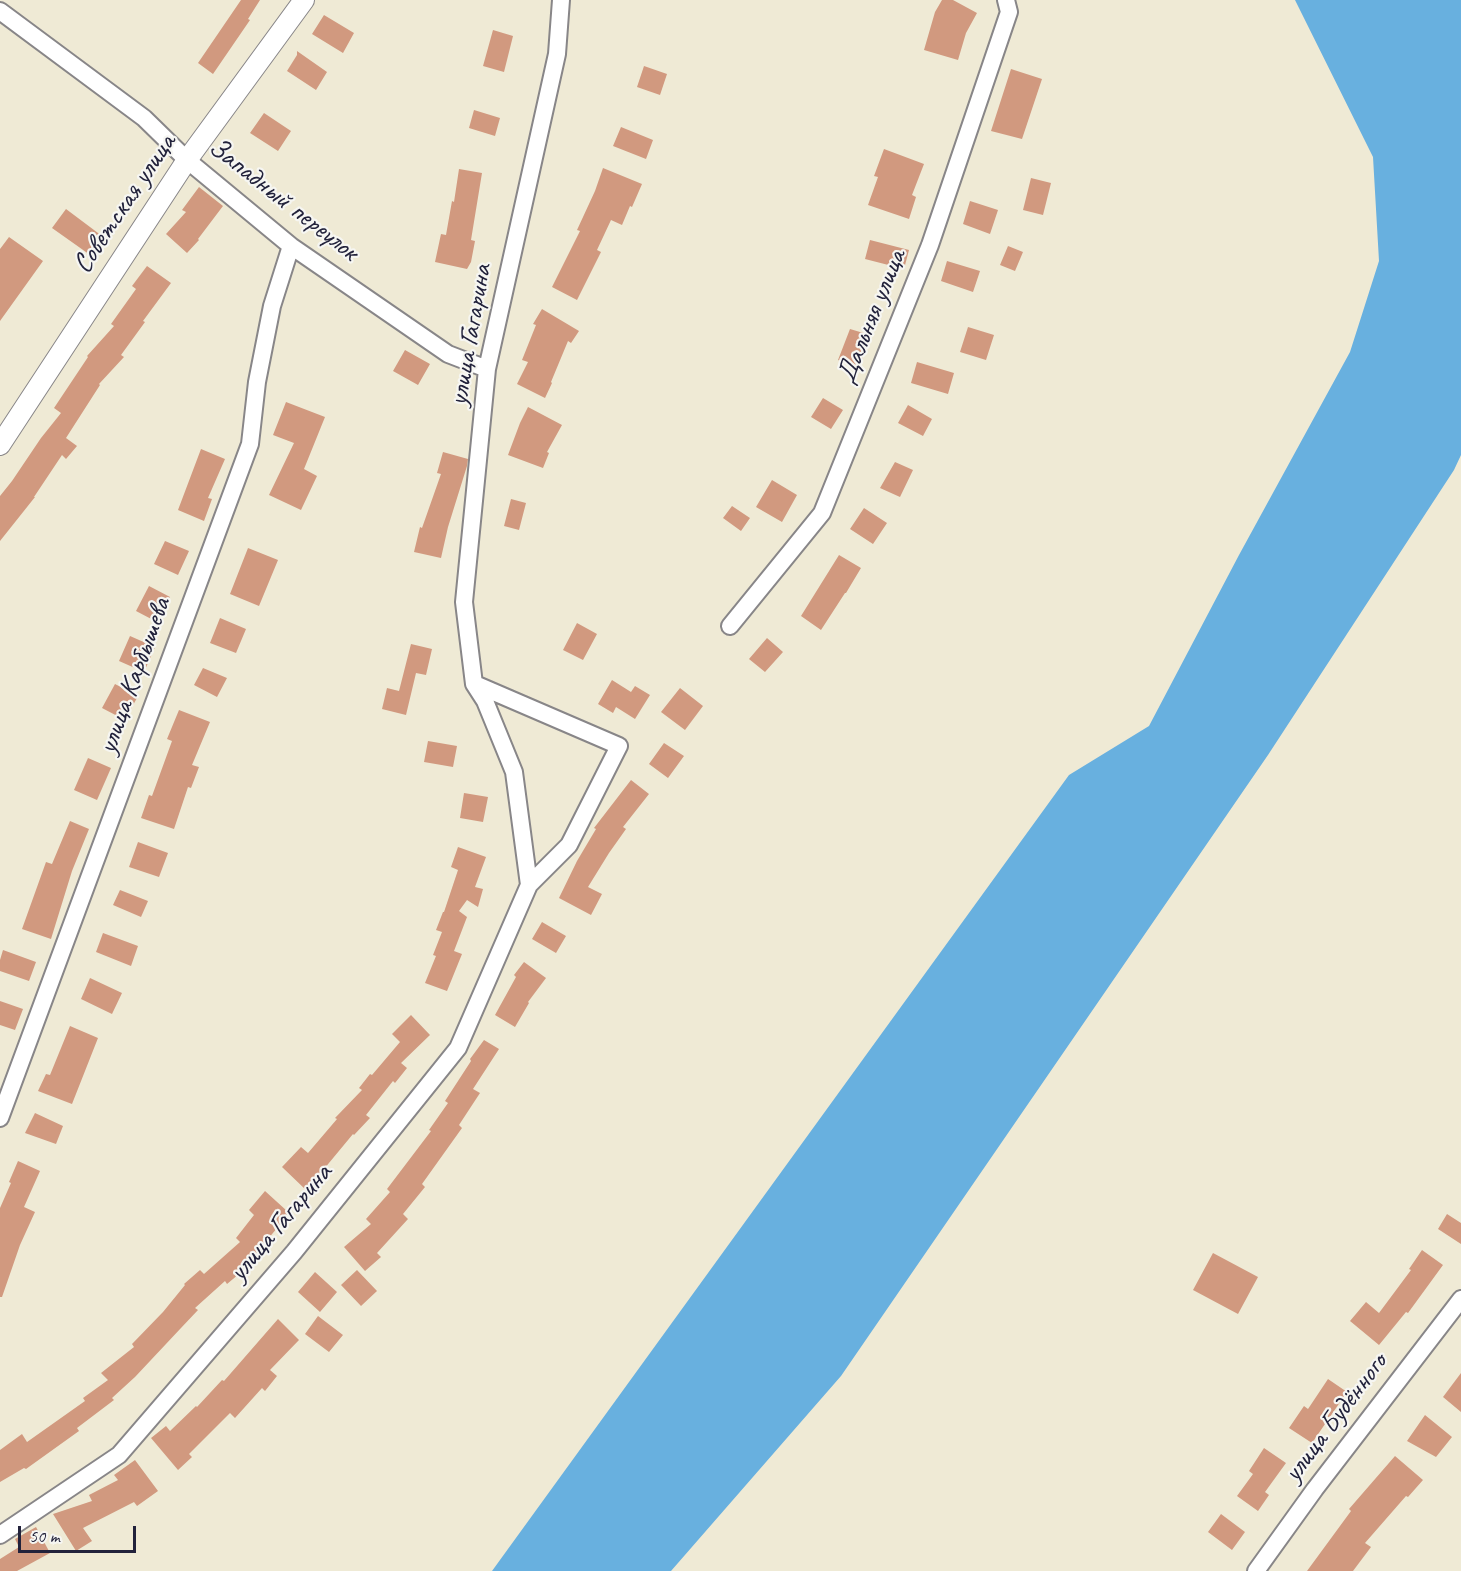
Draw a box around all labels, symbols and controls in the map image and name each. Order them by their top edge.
street label: Советская улица [66,128,184,280]
street label: Западный переулок [201,131,365,269]
street label: Дальняя улица [830,245,914,389]
street label: улица Гагарина [442,262,500,408]
street label: улица Карбышева [91,593,179,759]
street label: улица Гагарина [222,1157,340,1289]
street label: улица Будённого [1277,1347,1395,1489]
scale bar [21,1514,140,1552]
text: 50 m [29,1525,60,1547]

